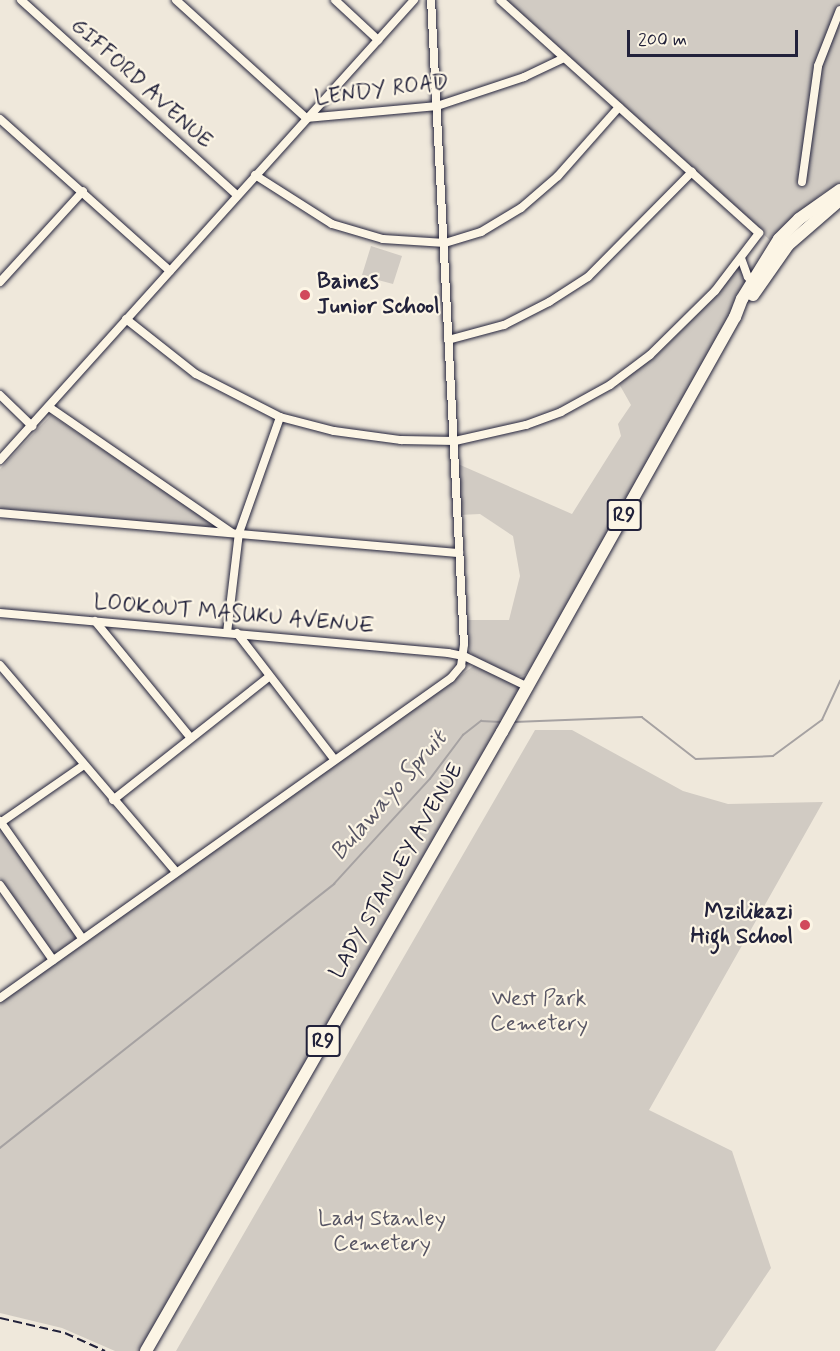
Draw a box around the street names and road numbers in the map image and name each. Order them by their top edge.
street label: GIFFORD AVENUE [64,13,218,155]
street label: LENDY ROAD [314,70,450,112]
road number: R9 [606,497,642,533]
street label: LOOKOUT MASUKU AVENUE [93,590,375,640]
street label: LADY STANLEY AVENUE [324,758,470,984]
road number: R9 [305,1023,341,1059]

